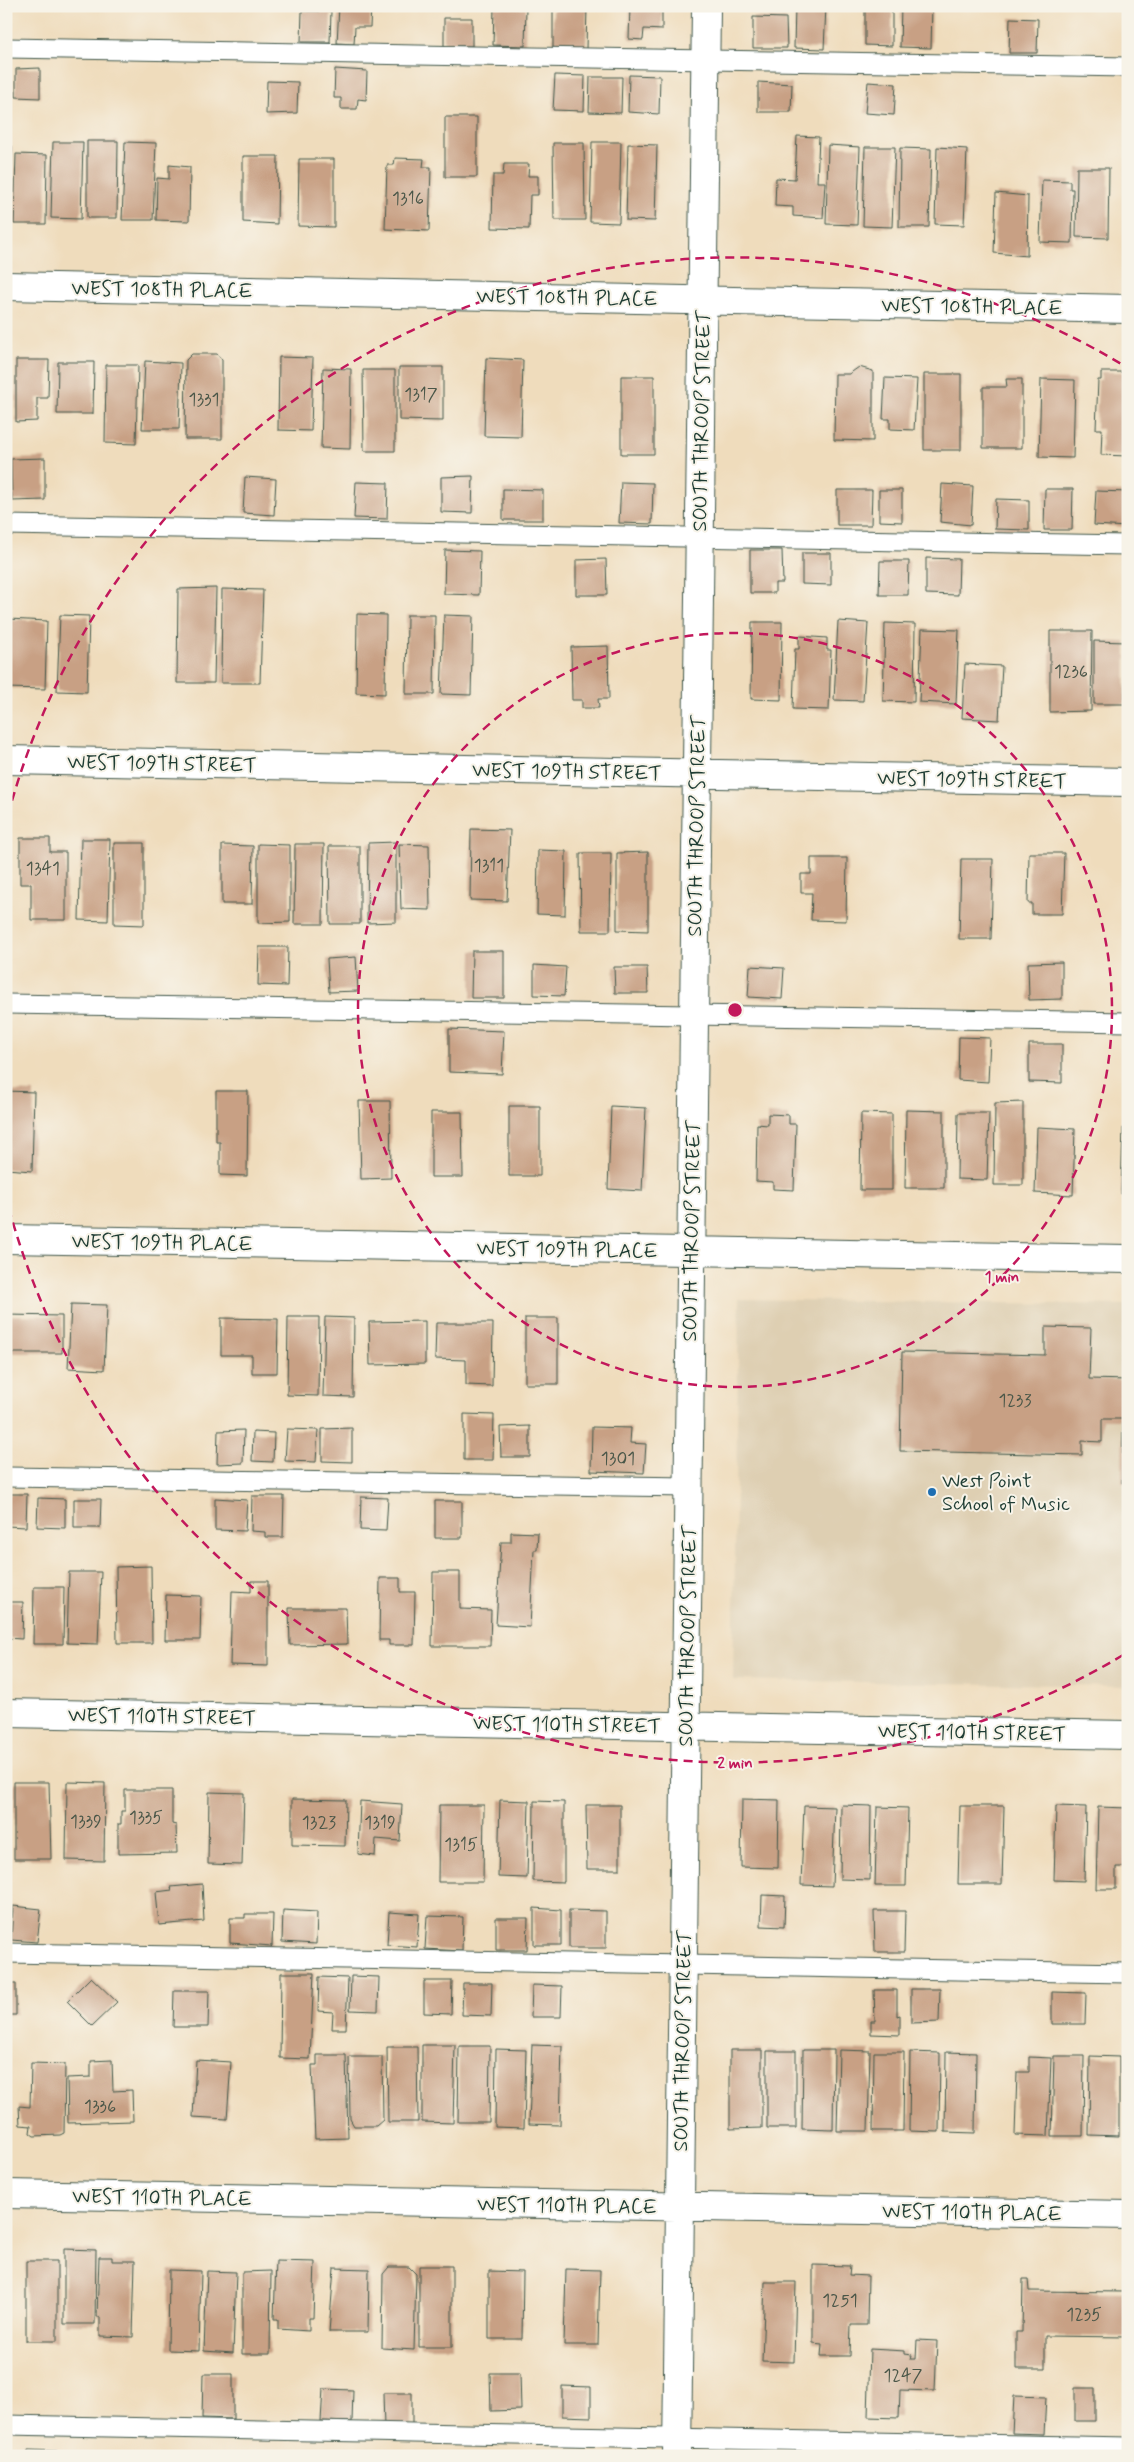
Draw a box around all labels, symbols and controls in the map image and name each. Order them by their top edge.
house number: 1316 [392,187,424,211]
street label: WEST 108TH PLACE [71,275,253,306]
street label: WEST 108TH PLACE [476,283,658,314]
street label: WEST 108TH PLACE [881,292,1063,323]
street label: SOUTH THROOP STREET [687,309,718,532]
house number: 1317 [404,383,438,407]
house number: 1331 [188,388,220,412]
house number: 1236 [1054,660,1088,684]
street label: SOUTH THROOP STREET [682,714,713,937]
street label: WEST 109TH STREET [67,749,257,780]
street label: WEST 109TH STREET [472,757,662,788]
street label: WEST 109TH STREET [877,765,1067,796]
house number: 1311 [474,854,504,878]
house number: 1341 [26,857,60,881]
centre of rings [726,1001,744,1019]
street label: SOUTH THROOP STREET [677,1119,708,1342]
street label: WEST 109TH PLACE [71,1228,253,1259]
street label: WEST 109TH PLACE [476,1235,658,1266]
text: 1 min [985,1268,1019,1288]
house number: 1233 [998,1389,1032,1413]
house number: 1301 [601,1447,635,1471]
place label: West Point School of Music [942,1468,1070,1518]
marker: West Point School of Music [926,1486,938,1498]
street label: SOUTH THROOP STREET [673,1524,704,1747]
street label: WEST 110TH STREET [68,1702,256,1733]
street label: WEST 110TH STREET [473,1710,661,1741]
street label: WEST 110TH STREET [878,1718,1066,1749]
text: 2 min [717,1754,753,1774]
house number: 1335 [129,1806,163,1830]
house number: 1339 [70,1810,102,1834]
house number: 1323 [302,1811,336,1835]
house number: 1319 [364,1811,396,1835]
house number: 1315 [444,1833,478,1857]
street label: SOUTH THROOP STREET [668,1929,699,2152]
house number: 1336 [84,2095,116,2119]
street label: WEST 110TH PLACE [72,2183,252,2214]
street label: WEST 110TH PLACE [477,2191,657,2222]
street label: WEST 110TH PLACE [882,2198,1062,2229]
house number: 1251 [822,2289,858,2313]
house number: 1235 [1066,2303,1102,2327]
house number: 1247 [883,2364,923,2388]

